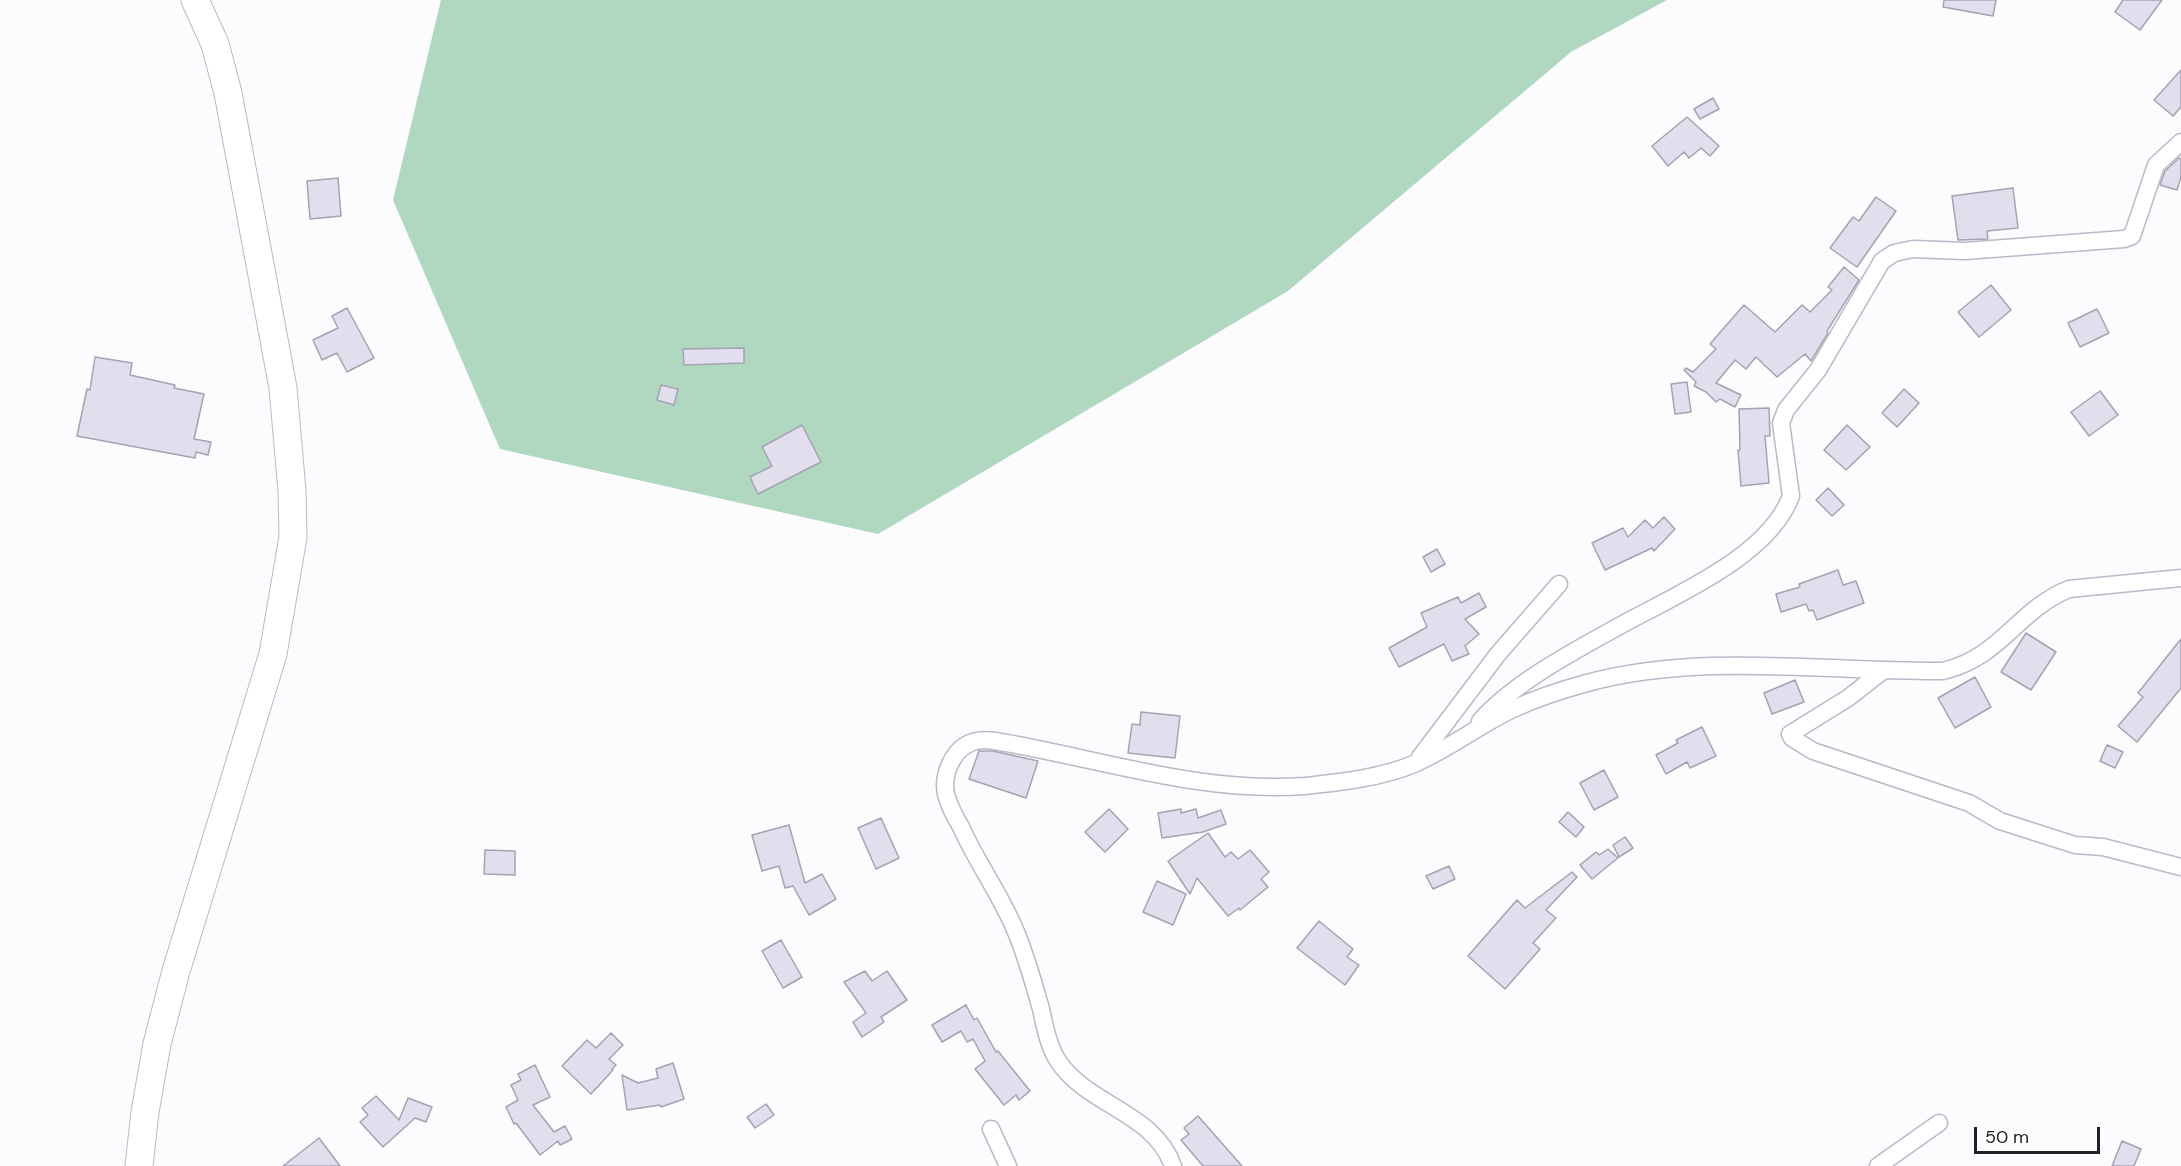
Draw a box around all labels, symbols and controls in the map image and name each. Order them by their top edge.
scale bar [1977,1115,2103,1153]
text: 50 m [1985,1125,2029,1149]

